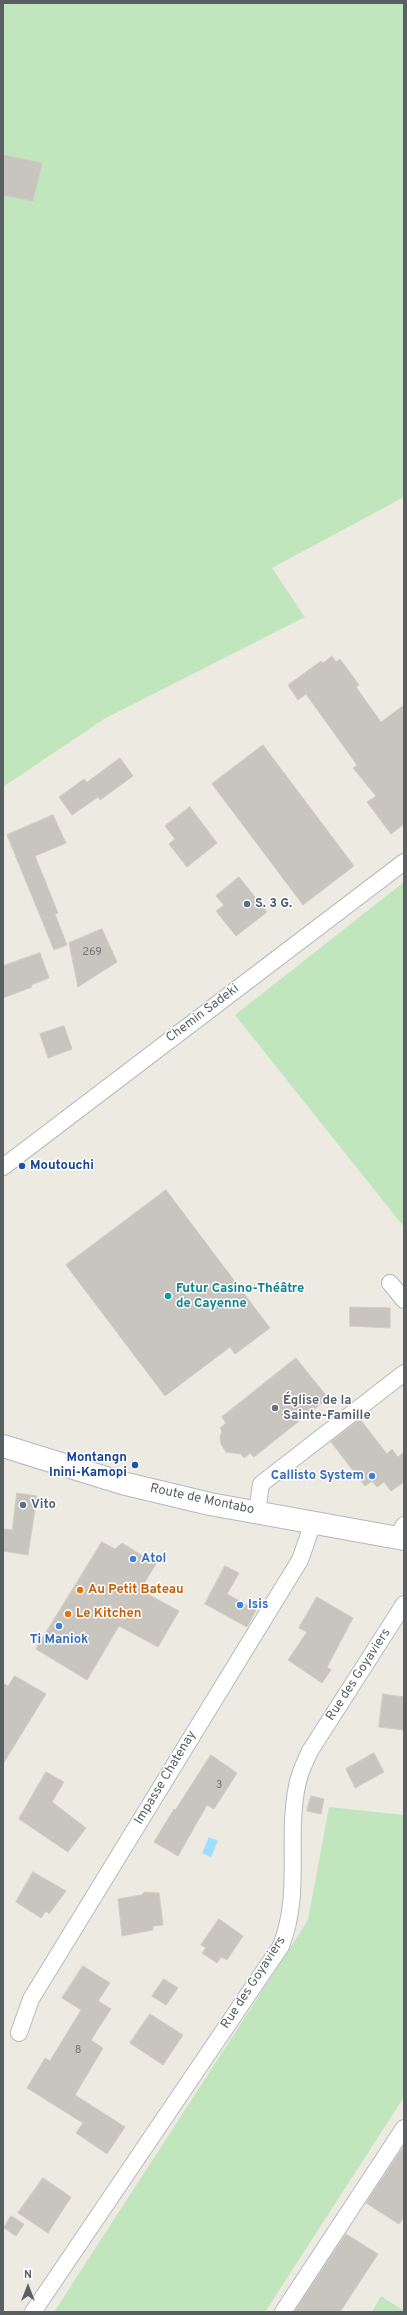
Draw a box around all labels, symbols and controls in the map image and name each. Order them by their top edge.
place label: S. 3 G. [255,896,292,912]
marker: S. 3 G. [242,899,252,909]
house number: 269 [82,946,102,960]
street label: Chemin Sadeki [164,982,242,1046]
place label: Moutouchi [30,1158,94,1174]
marker: Moutouchi [17,1161,27,1171]
place label: Futur Casino-Théâtre de Cayenne [176,1281,304,1312]
marker: Futur Casino-Théâtre de Cayenne [163,1291,173,1301]
place label: Église de la Sainte-Famille [283,1393,371,1424]
marker: Église de la Sainte-Famille [270,1403,280,1413]
place label: Montangn Inini-Kamopi [49,1450,127,1481]
marker: Montangn Inini-Kamopi [130,1460,140,1470]
place label: Callisto System [271,1468,364,1484]
marker: Callisto System [367,1471,377,1481]
street label: Route de Montabo [148,1481,256,1519]
place label: Vito [31,1497,56,1513]
marker: Vito [18,1500,28,1510]
place label: Atol [141,1551,166,1567]
marker: Atol [128,1554,138,1564]
place label: Au Petit Bateau [88,1582,184,1598]
marker: Au Petit Bateau [75,1585,85,1595]
place label: Isis [248,1597,268,1613]
marker: Isis [235,1600,245,1610]
place label: Le Kitchen [76,1606,142,1622]
marker: Le Kitchen [63,1609,73,1619]
marker: Ti Maniok [54,1621,64,1631]
street label: Rue des Goyaviers [323,1626,395,1724]
place label: Ti Maniok [30,1632,88,1648]
street label: Impasse Chatenay [132,1728,200,1828]
house number: 3 [216,1779,222,1793]
street label: Rue des Goyaviers [218,1934,290,2032]
house number: 8 [75,2044,81,2058]
north arrow [8,2267,48,2307]
text: N [24,2268,32,2282]

